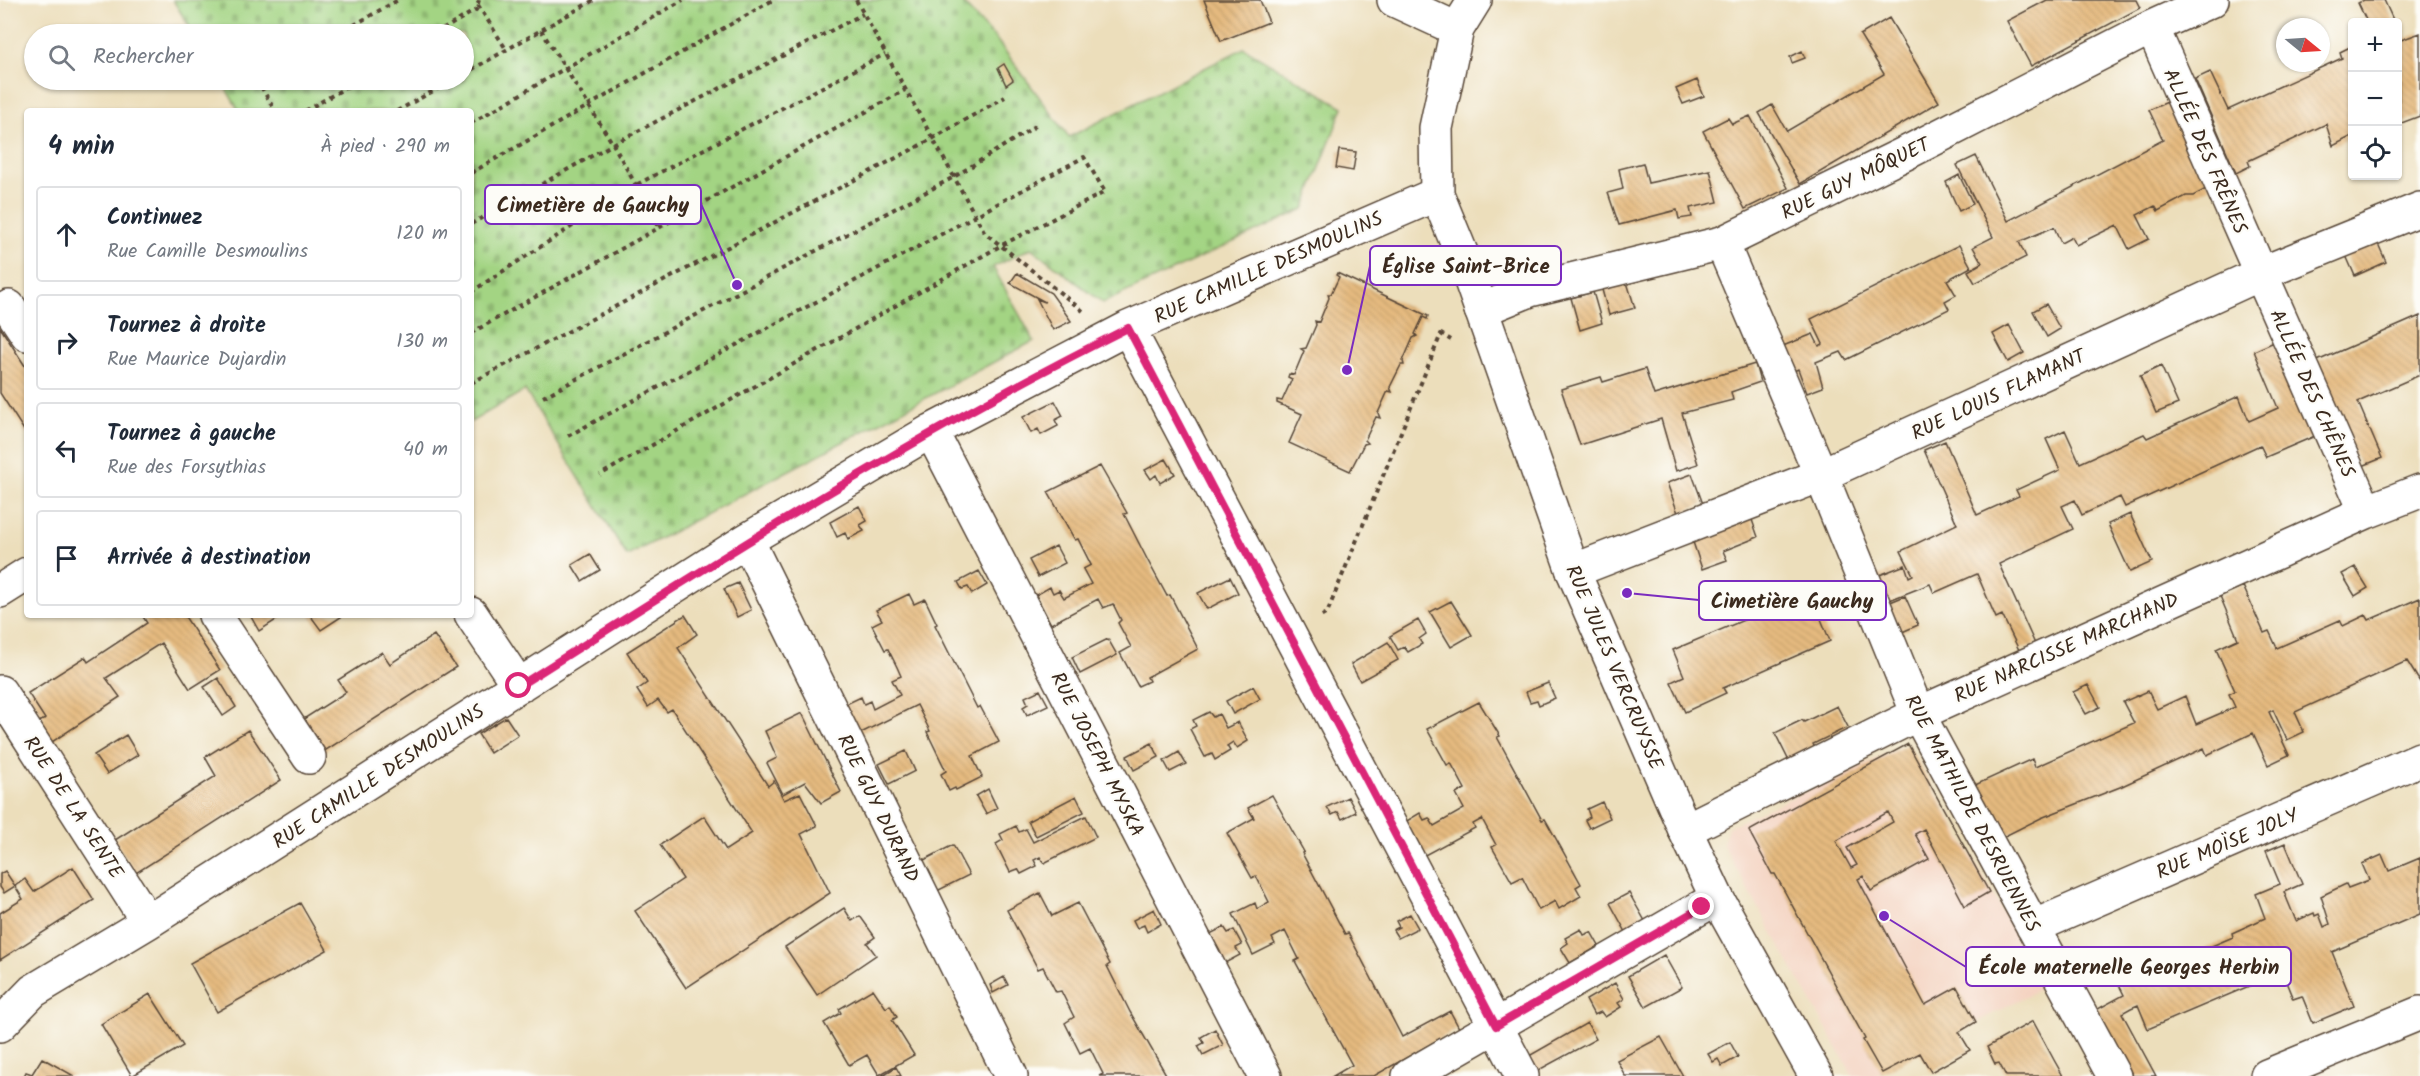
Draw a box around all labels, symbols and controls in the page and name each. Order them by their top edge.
north arrow [2276,18,2330,72]
map controls [2348,18,2402,180]
button: + [2348,18,2402,72]
search box [24,24,474,90]
text: Rechercher [93,40,193,75]
icon: search [45,41,78,74]
street label: ALLÉE DES FRÊNES [2153,64,2255,240]
button: − [2348,72,2402,126]
text: 4 min [48,126,115,168]
button: locate [2348,126,2402,180]
street label: RUE GUY MÔQUET [1776,129,1938,230]
text: À pied · 290 m [320,131,450,163]
callout: Cimetière de Gauchy [485,185,701,224]
text: Cimetière de Gauchy [497,190,689,223]
text: Continuez [107,201,203,236]
street label: RUE CAMILLE DESMOULINS [1149,204,1389,334]
icon: ahead [50,218,83,251]
text: 120 m [396,218,448,250]
text: Rue Camille Desmoulins [107,236,308,268]
callout: Église Saint-Brice [1370,246,1561,285]
text: Église Saint-Brice [1382,251,1550,284]
street label: ALLÉE DES CHÊNES [2260,304,2363,484]
text: Tournez à droite [107,309,266,344]
icon: right [50,326,83,359]
text: 130 m [396,326,448,358]
street label: RUE LOUIS FLAMANT [1906,340,2093,450]
text: Rue Maurice Dujardin [107,344,286,376]
text: Tournez à gauche [107,417,276,452]
icon: left [50,434,83,467]
text: 40 m [403,434,448,466]
text: Rue des Forsythias [107,452,266,484]
text: Arrivée à destination [107,541,311,576]
icon: arrive [50,542,83,575]
street label: RUE JULES VERCRUYSSE [1555,560,1671,776]
callout: Cimetière Gauchy [1699,581,1886,620]
street label: RUE NARCISSE MARCHAND [1949,585,2185,713]
text: Cimetière Gauchy [1711,586,1873,619]
street label: RUE JOSEPH MYSKA [1041,667,1152,843]
route start [505,672,531,698]
street label: RUE MATHILDE DESRUENNES [1895,689,2048,939]
street label: RUE CAMILLE DESMOULINS [267,697,492,859]
street label: RUE GUY DURAND [827,729,927,889]
street label: RUE DE LA SENTE [14,730,131,887]
street label: RUE MOÏSE JOLY [2152,800,2305,889]
route end [1688,893,1714,919]
callout: École maternelle Georges Herbin [1966,947,2291,986]
text: École maternelle Georges Herbin [1979,952,2279,985]

